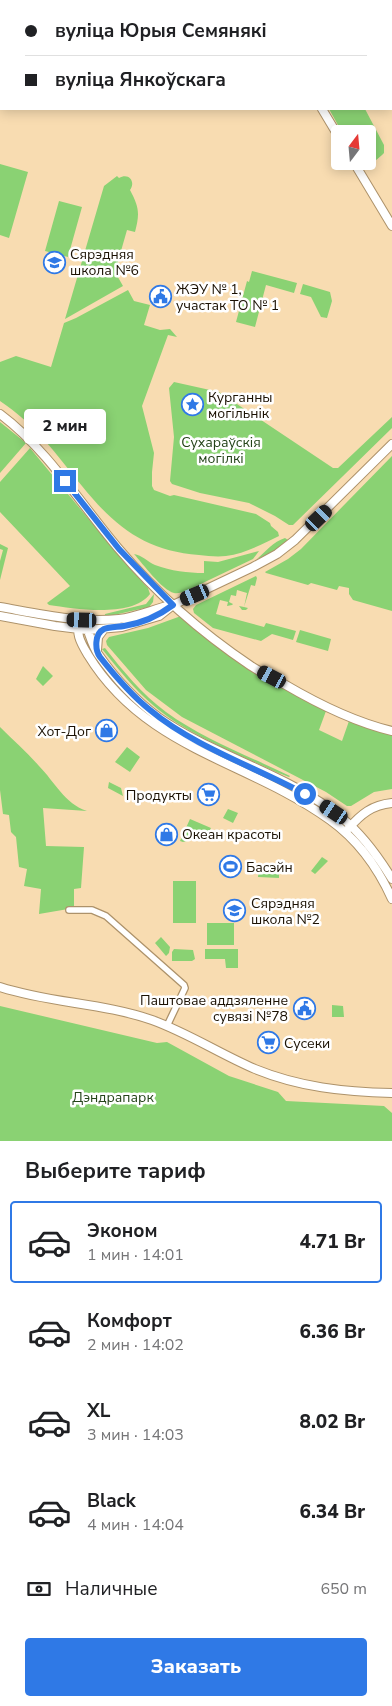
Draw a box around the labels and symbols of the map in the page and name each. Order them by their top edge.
north arrow [331,125,376,170]
place label: Сярэдняя школа №6 [70,245,139,280]
school or university icon: Сярэдняя школа №6 [42,250,66,274]
place label: ЖЭУ № 1, участак ТО № 1 [176,280,279,315]
public building icon: ЖЭУ № 1, участак ТО № 1 [148,285,172,309]
place label: Курганны могільнік [208,388,273,423]
place icon: Курганны могільнік [180,393,204,417]
callout: 2 мин [24,408,106,444]
park label: Сухараўскія могілкі [181,433,261,468]
route end [54,470,76,492]
car [302,502,335,534]
car [178,582,211,608]
car [66,612,97,628]
car [255,663,288,691]
shop icon: Хот-Дог [95,719,119,743]
place label: Хот-Дог [37,722,91,741]
supermarket icon: Продукты [196,783,220,807]
route start [294,783,316,805]
place label: Продукты [126,786,192,805]
car [317,797,350,827]
shop icon: Океан красоты [154,822,178,846]
place label: Океан красоты [182,825,281,844]
sports icon: Басэйн [218,855,242,879]
place label: Басэйн [246,858,293,877]
place label: Сярэдняя школа №2 [251,894,320,929]
school or university icon: Сярэдняя школа №2 [223,899,247,923]
place label: Паштовае аддзяленне сувязі №78 [140,991,288,1026]
public building icon: Паштовае аддзяленне сувязі №78 [292,996,316,1020]
supermarket icon: Сусеки [256,1031,280,1055]
place label: Сусеки [284,1034,330,1053]
park label: Дэндрапарк [72,1088,154,1107]

